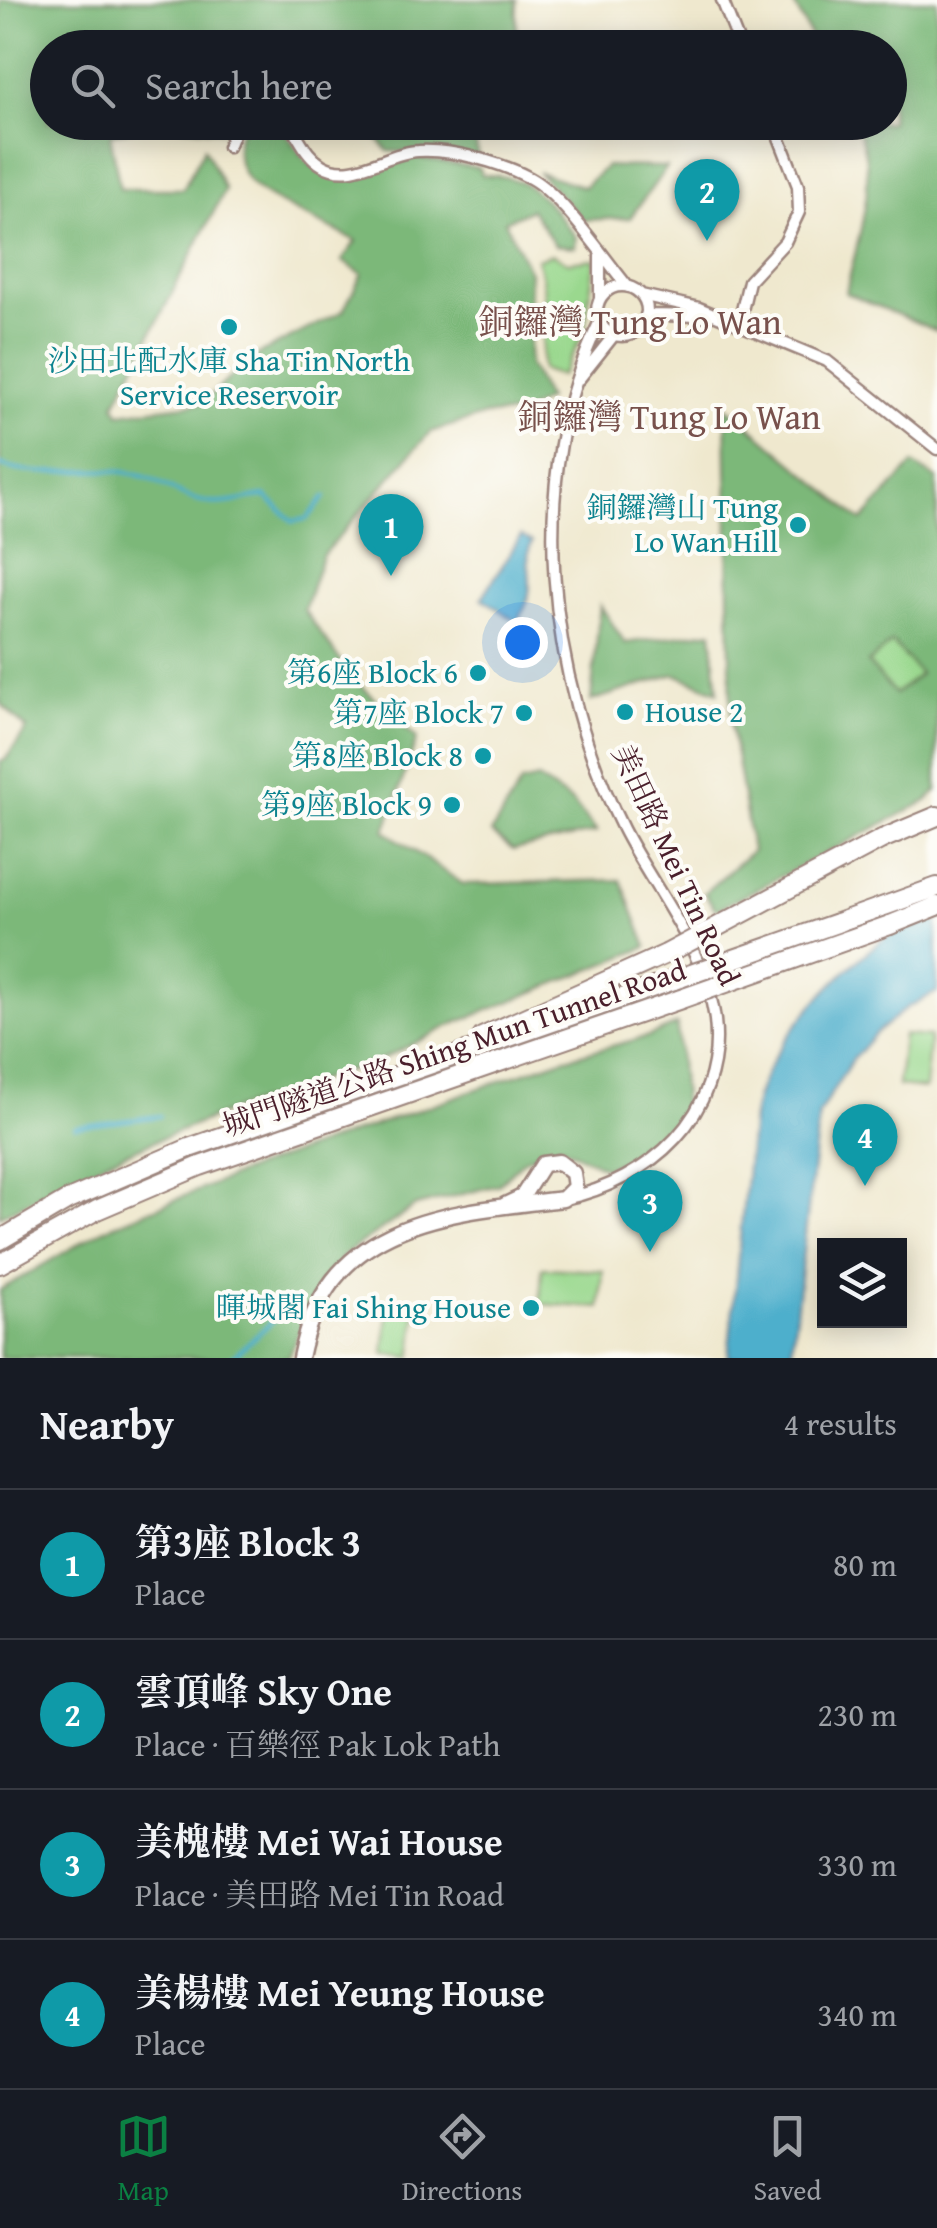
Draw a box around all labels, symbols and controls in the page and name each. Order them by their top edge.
search box [30,30,907,140]
text: Search here [145,57,333,113]
icon: search [65,58,120,113]
pin: 2 [674,158,740,241]
district label: 銅鑼灣 Tung Lo Wan [478,296,782,347]
marker: 沙田北配水庫 Sha Tin North Service Reservoir [218,316,240,338]
place label: 沙田北配水庫 Sha Tin North Service Reservoir [48,338,410,416]
district label: 銅鑼灣 Tung Lo Wan [517,391,821,442]
place label: 銅鑼灣山 Tung Lo Wan Hill [587,485,778,563]
pin: 1 [358,494,424,576]
marker: 銅鑼灣山 Tung Lo Wan Hill [787,514,809,536]
your location [497,617,548,668]
place label: 第6座 Block 6 [287,650,458,694]
marker: 第6座 Block 6 [467,662,489,684]
place label: House 2 [645,689,743,733]
place label: 第7座 Block 7 [333,690,504,734]
marker: House 2 [614,701,636,723]
marker: 第7座 Block 7 [513,702,535,724]
place label: 第8座 Block 8 [292,733,463,777]
street label: 美田路 Mei Tin Road [602,737,752,993]
marker: 第8座 Block 8 [472,745,494,767]
place label: 第9座 Block 9 [261,782,432,826]
marker: 第9座 Block 9 [441,794,463,816]
street label: 城門隧道公路 Shing Mun Tunnel Road [216,947,691,1147]
pin: 4 [832,1104,898,1186]
pin: 3 [618,1170,682,1252]
map controls [817,1238,907,1328]
button: layers [817,1238,907,1328]
place label: 暉城閣 Fai Shing House [216,1285,511,1329]
marker: 暉城閣 Fai Shing House [520,1297,542,1319]
text: Nearby [40,1393,174,1454]
text: 4 results [784,1400,897,1447]
text: 第3座 Block 3 [135,1514,361,1570]
text: 1 [64,1541,81,1588]
text: 80 m [833,1541,897,1588]
text: Place [135,1570,206,1617]
text: 雲頂峰 Sky One [135,1663,392,1719]
text: 2 [64,1691,81,1738]
text: 230 m [818,1691,897,1738]
text: Place · 百樂徑 Pak Lok Path [135,1721,500,1768]
text: 美槐樓 Mei Wai House [135,1813,503,1869]
text: 3 [64,1841,81,1888]
text: 330 m [818,1841,897,1888]
text: Place · 美田路 Mei Tin Road [135,1871,504,1918]
text: 美楊樓 Mei Yeung House [135,1964,545,2020]
text: 4 [64,1991,81,2038]
text: 340 m [818,1991,897,2038]
text: Place [135,2020,206,2067]
tab: Map [116,2109,171,2210]
tab: Directions [402,2109,522,2210]
tab: Saved [754,2109,821,2210]

